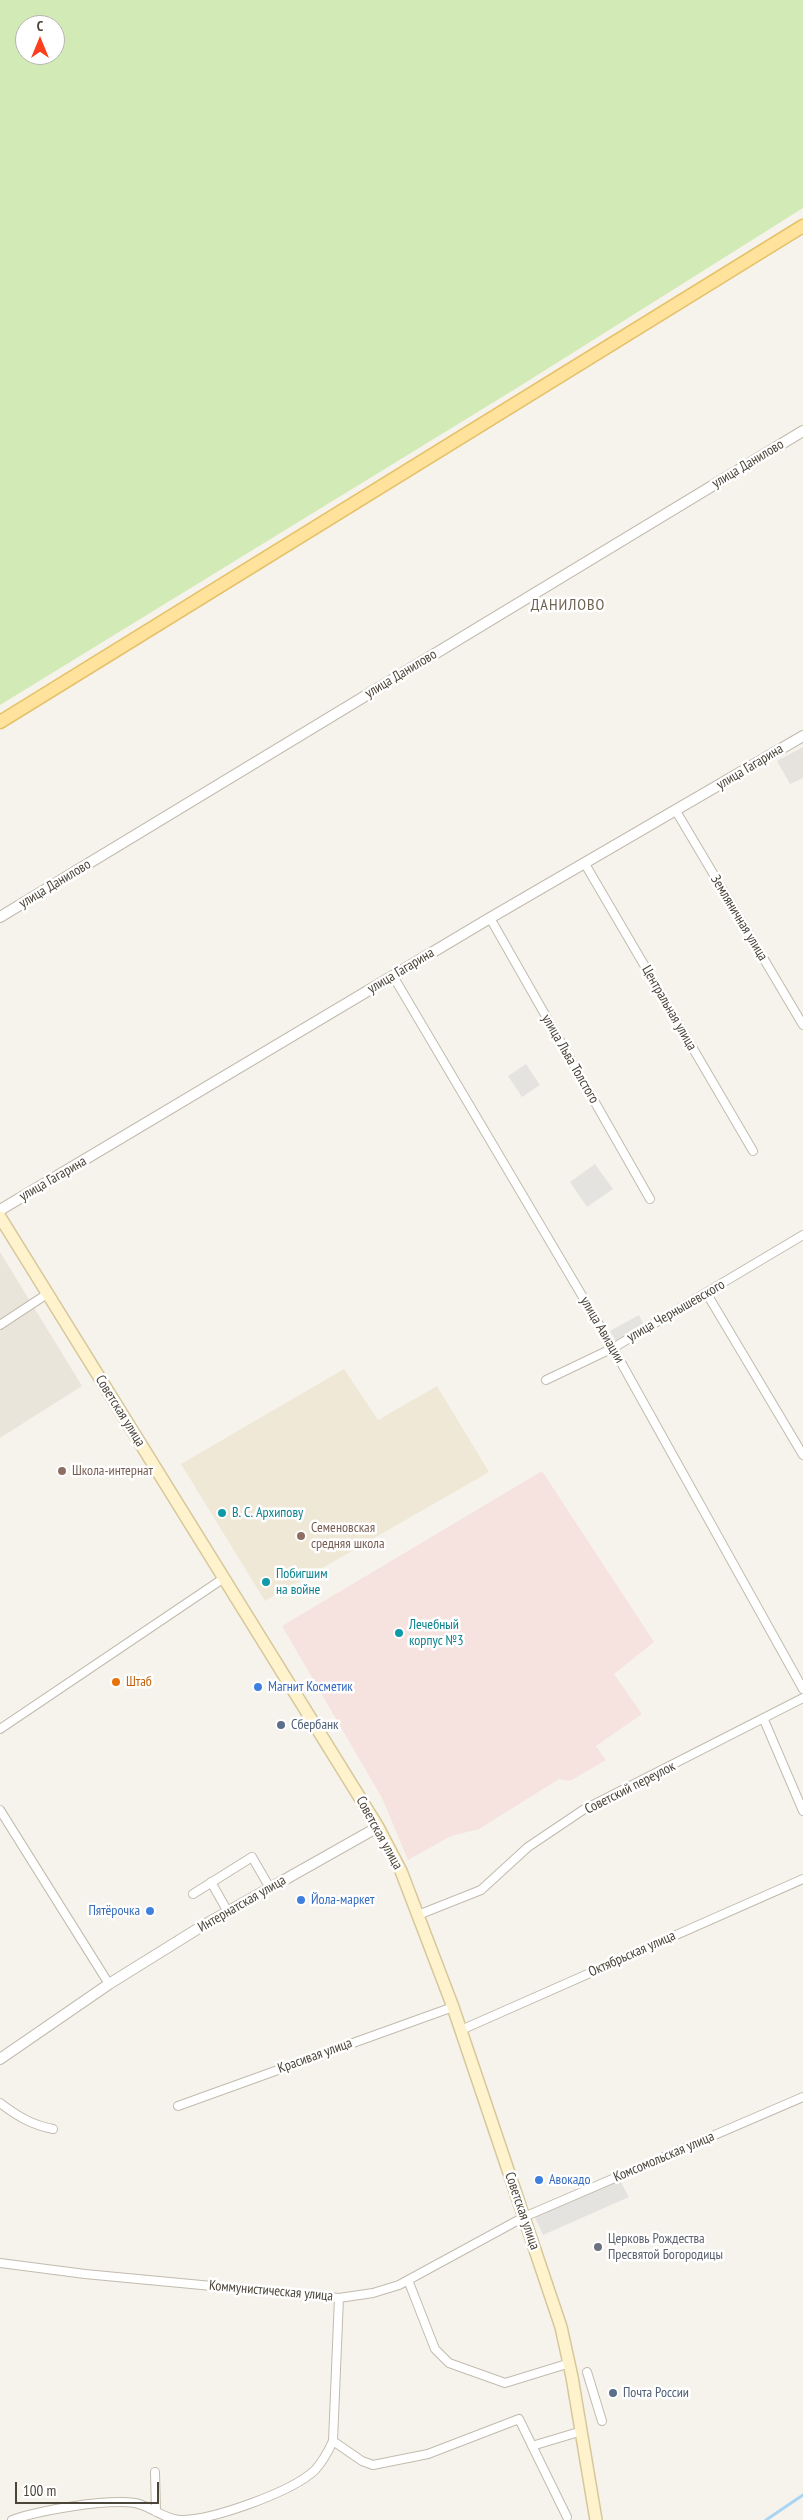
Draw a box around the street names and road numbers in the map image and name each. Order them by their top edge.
street label: улица Данилово [709,436,787,492]
street label: улица Данилово [362,646,440,702]
street label: улица Гагарина [714,741,786,793]
street label: улица Данилово [16,856,94,912]
street label: Земляничная улица [707,872,771,964]
street label: улица Гагарина [365,945,437,997]
street label: Центральная улица [638,963,700,1053]
street label: улица Льва Толстого [538,1012,602,1106]
street label: улица Гагарина [16,1153,90,1205]
street label: улица Чернышевского [624,1276,728,1346]
street label: улица Авиации [576,1294,628,1366]
street label: Советская улица [91,1372,149,1450]
street label: Советский переулок [582,1758,678,1818]
street label: Советская улица [352,1794,406,1872]
street label: Интернатская улица [195,1872,289,1936]
street label: Октябрьская улица [586,1927,678,1981]
street label: Красивая улица [275,2035,355,2077]
street label: Комсомольская улица [611,2128,717,2186]
street label: Советская улица [501,2170,543,2252]
street label: Коммунистическая улица [208,2277,334,2305]

